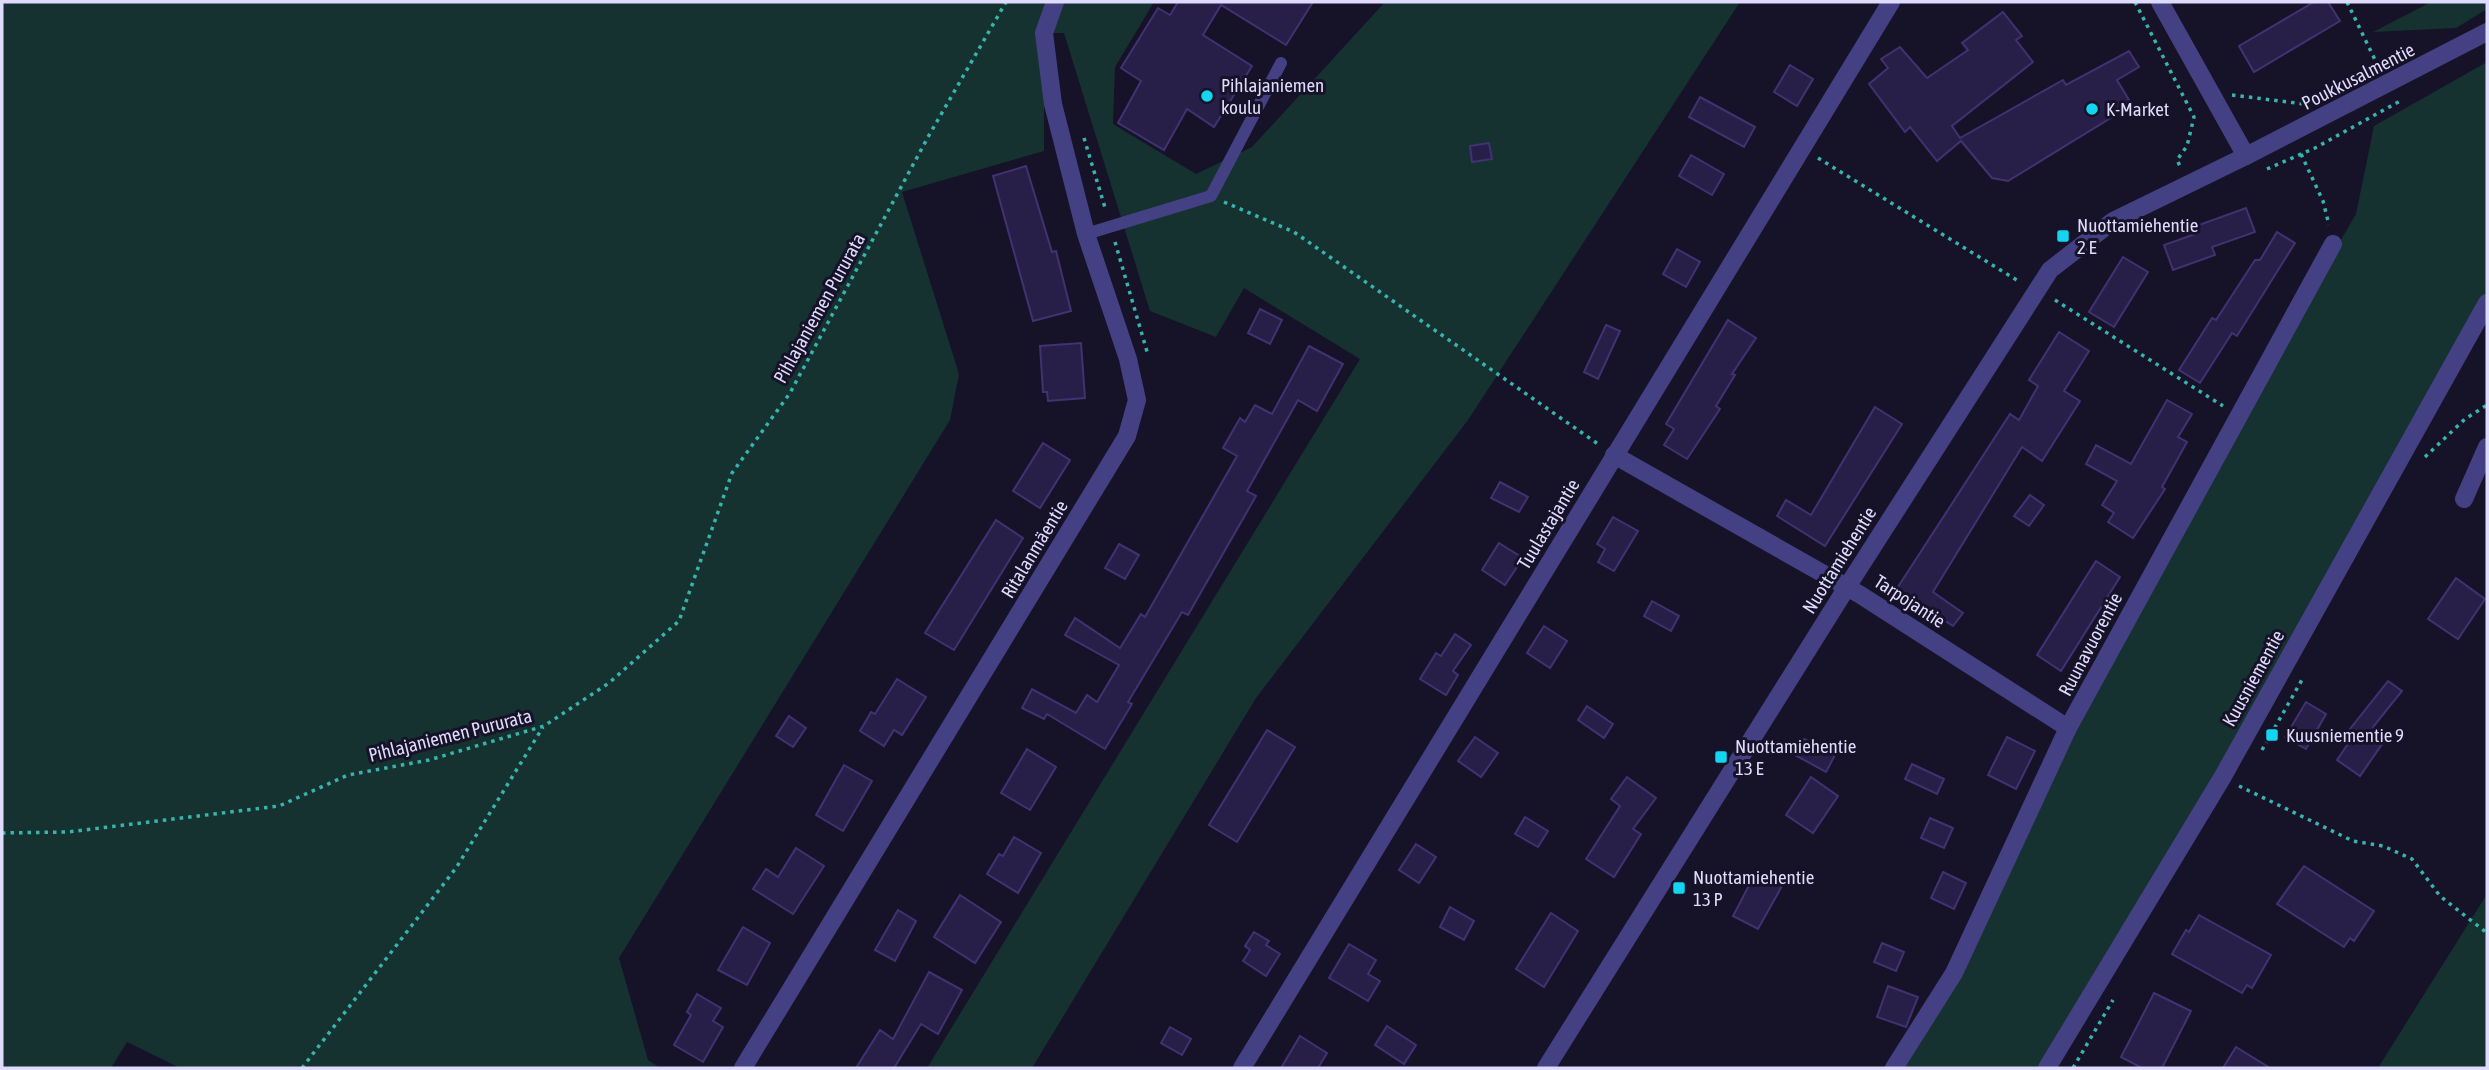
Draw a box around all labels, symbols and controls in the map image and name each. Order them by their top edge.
street label: Poukkusalmentie [2298,38,2418,114]
place label: Pihlajaniemen koulu [1221,74,1324,118]
marker: Pihlajaniemen koulu [1199,88,1215,104]
place label: K-Market [2106,98,2169,120]
marker: K-Market [2084,101,2100,117]
place label: Nuottamiehentie 2 E [2077,214,2198,258]
marker: Nuottamiehentie 2 E [2055,228,2071,244]
street label: Pihlajaniemen Pururata [769,229,869,387]
street label: Tuulastajantie [1512,475,1584,573]
street label: Ritalanmäentie [996,496,1072,602]
street label: Nuottamiehentie [1798,503,1880,617]
street label: Tarpojantie [1870,570,1950,632]
street label: Ruunavuorentie [2054,589,2126,699]
street label: Kuusniementie [2218,626,2288,730]
street label: Pihlajaniemen Pururata [366,704,534,766]
place label: Kuusniementie 9 [2286,724,2404,746]
marker: Kuusniementie 9 [2264,727,2280,743]
place label: Nuottamiehentie 13 E [1735,735,1856,779]
marker: Nuottamiehentie 13 E [1713,749,1729,765]
place label: Nuottamiehentie 13 P [1693,866,1814,910]
marker: Nuottamiehentie 13 P [1671,880,1687,896]

